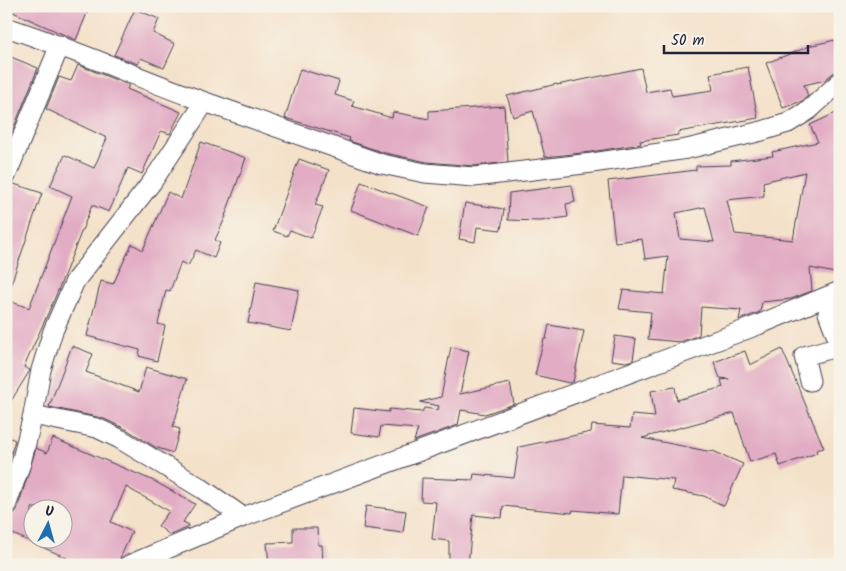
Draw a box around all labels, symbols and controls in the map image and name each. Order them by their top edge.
scale bar [664,22,807,54]
text: 50 m [671,29,705,53]
north arrow [22,498,72,548]
text: U [44,501,55,524]

